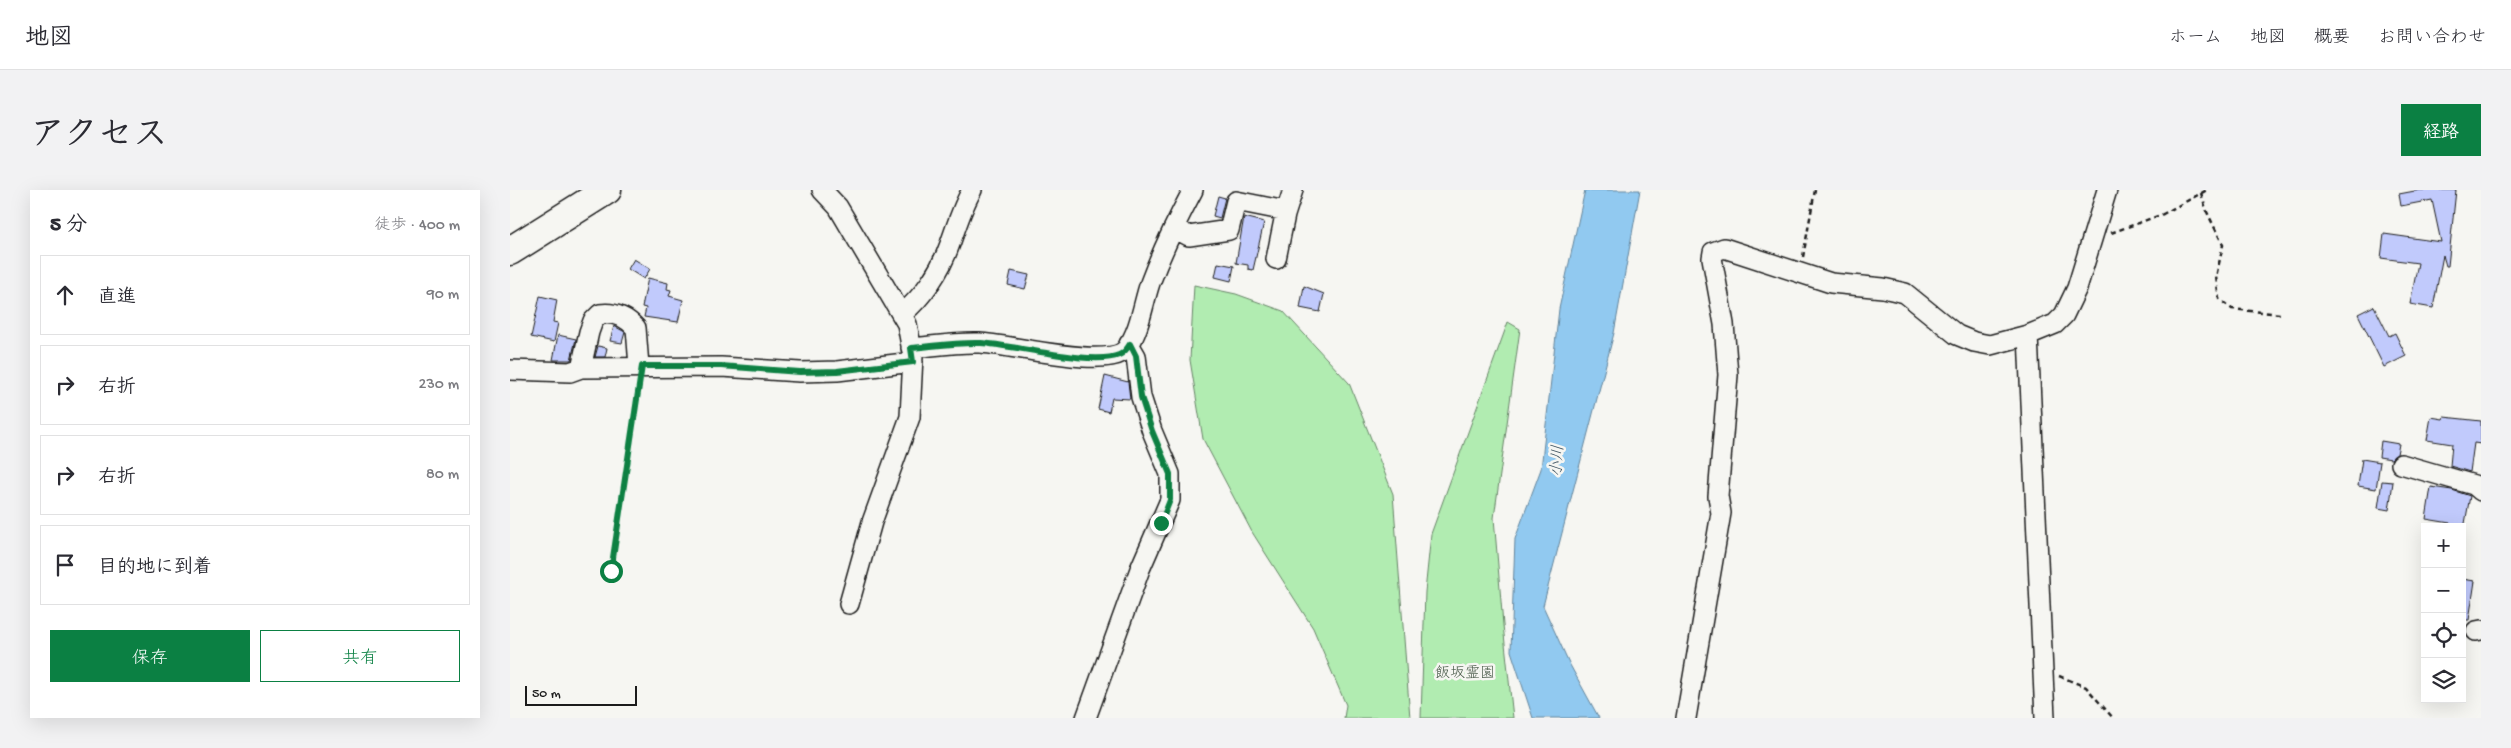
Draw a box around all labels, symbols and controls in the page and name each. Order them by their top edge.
text: 地図 [25,25,73,54]
text: ホーム [2169,28,2222,49]
text: 地図 [2250,28,2286,49]
text: 概要 [2314,28,2350,49]
text: お問い合わせ [2378,28,2486,49]
button: 経路 [2401,104,2481,156]
text: アクセス [30,117,168,158]
text: 5 分 [50,214,87,239]
text: 徒歩 · 400 m [375,217,460,236]
icon: ahead [51,281,79,309]
text: 90 m [427,286,459,305]
text: 直進 [98,287,136,310]
icon: right [51,371,79,399]
text: 230 m [419,376,459,395]
text: 右折 [98,377,136,400]
water label: 小川 [1547,444,1570,478]
icon: right [51,461,79,489]
text: 80 m [426,466,459,485]
text: 右折 [98,467,136,490]
route end [1150,512,1173,535]
map controls [2421,523,2466,703]
button: + [2421,523,2466,568]
icon: arrive [51,551,79,579]
text: 目的地に到着 [98,557,212,580]
route start [600,560,623,583]
button: − [2421,568,2466,613]
button: locate [2421,613,2466,658]
button: 保存 [50,630,250,682]
button: 共有 [260,630,460,682]
button: layers [2421,658,2466,703]
park label: 飯坂霊園 [1435,665,1495,683]
scale bar [525,683,638,706]
text: 50 m [532,686,561,703]

